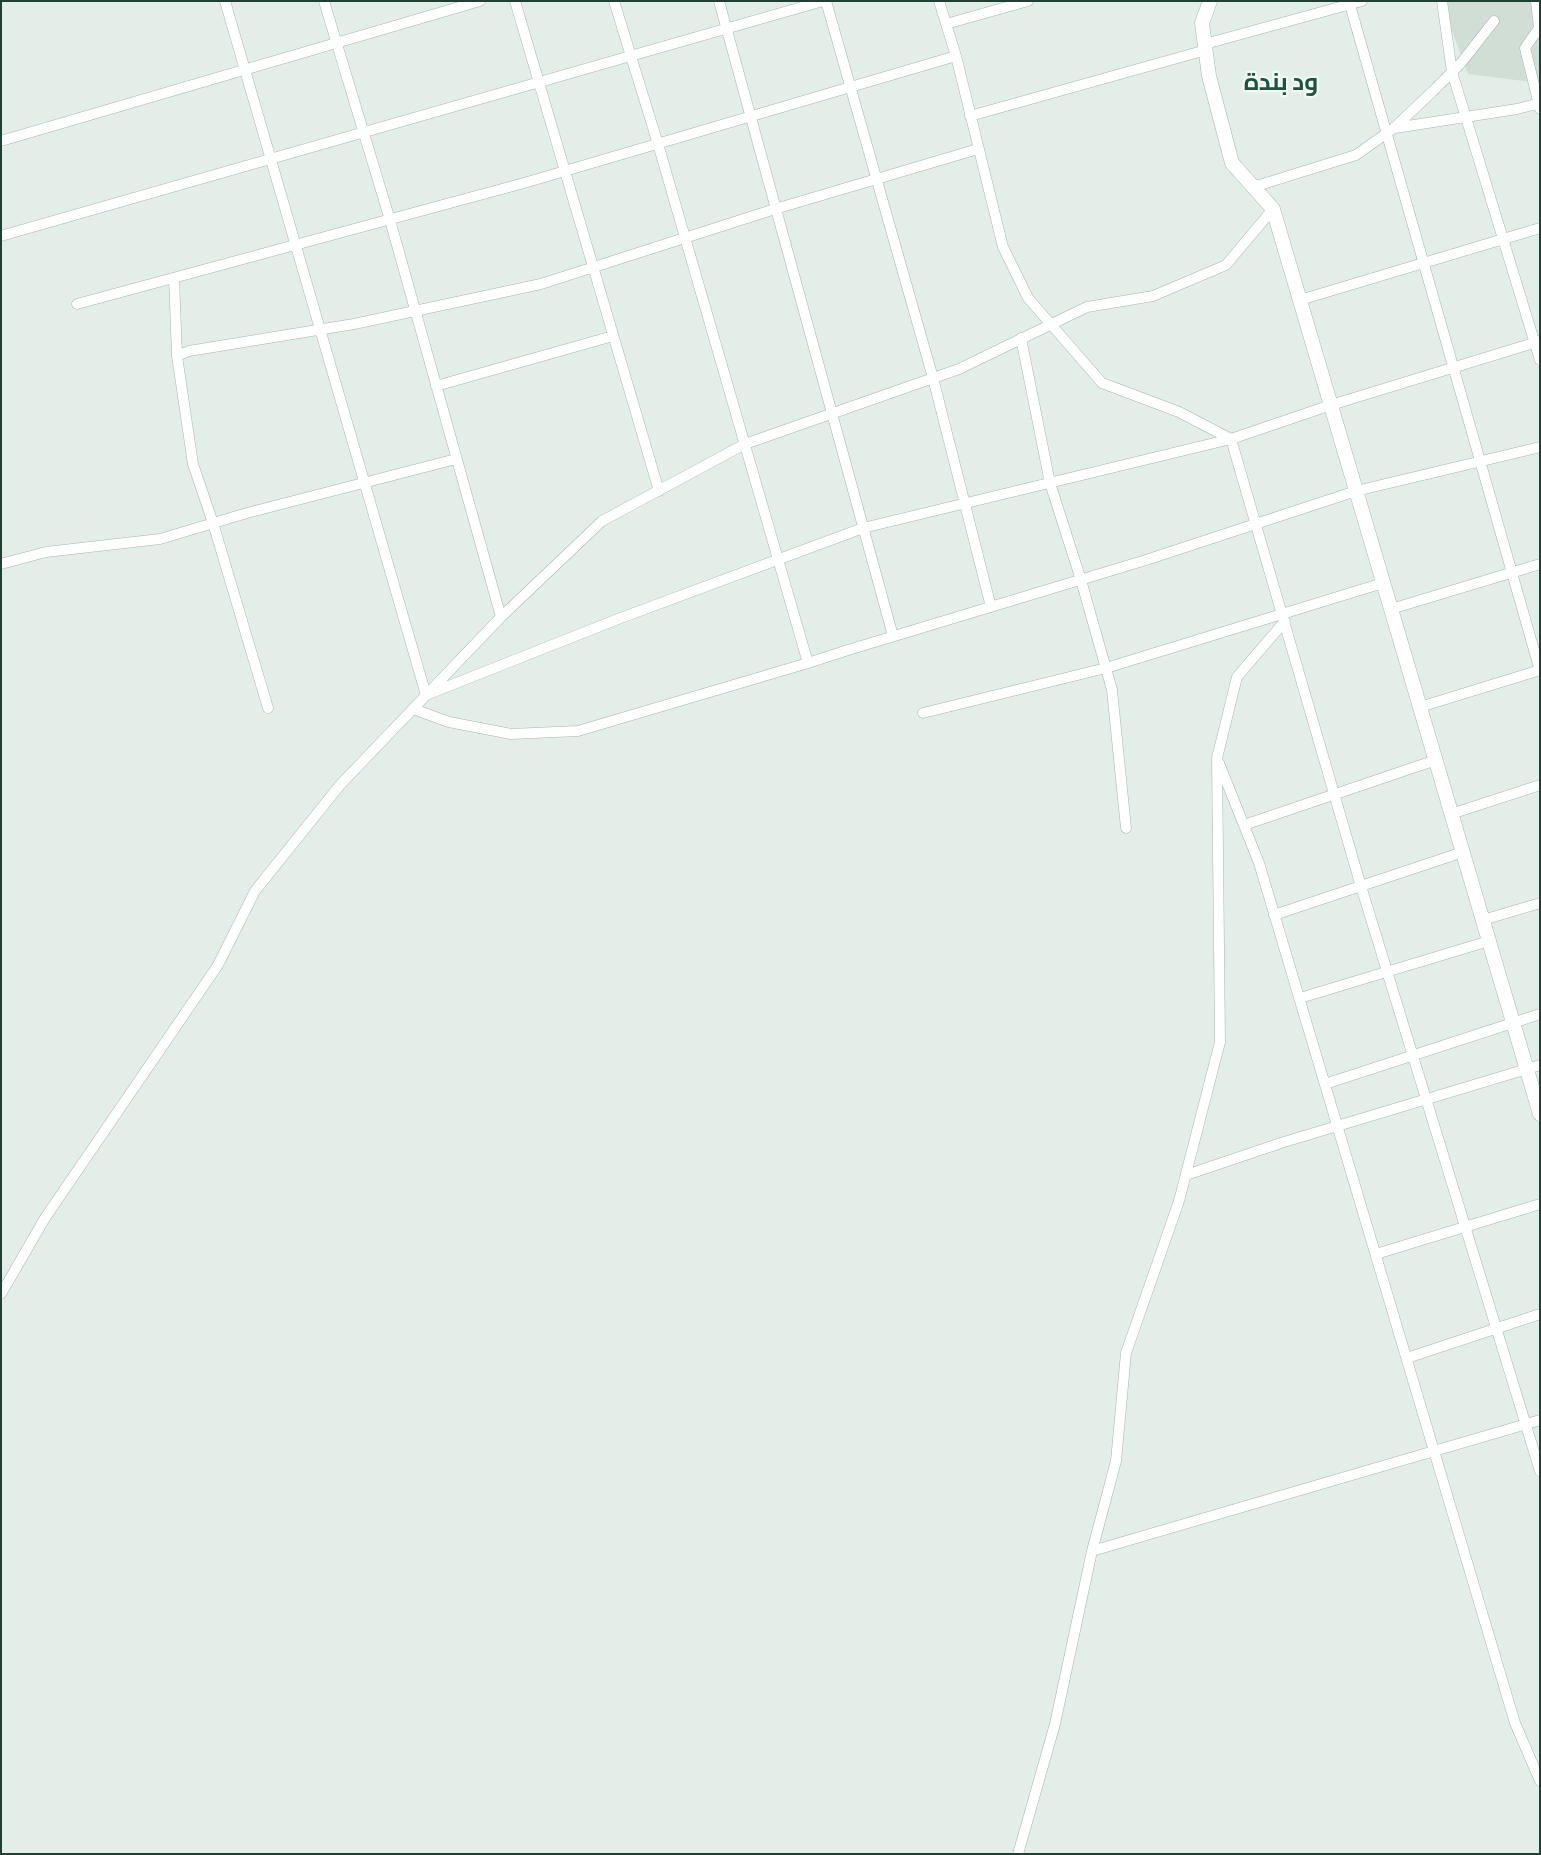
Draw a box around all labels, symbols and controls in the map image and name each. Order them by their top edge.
district label: ود بندة [1244,68,1318,96]

